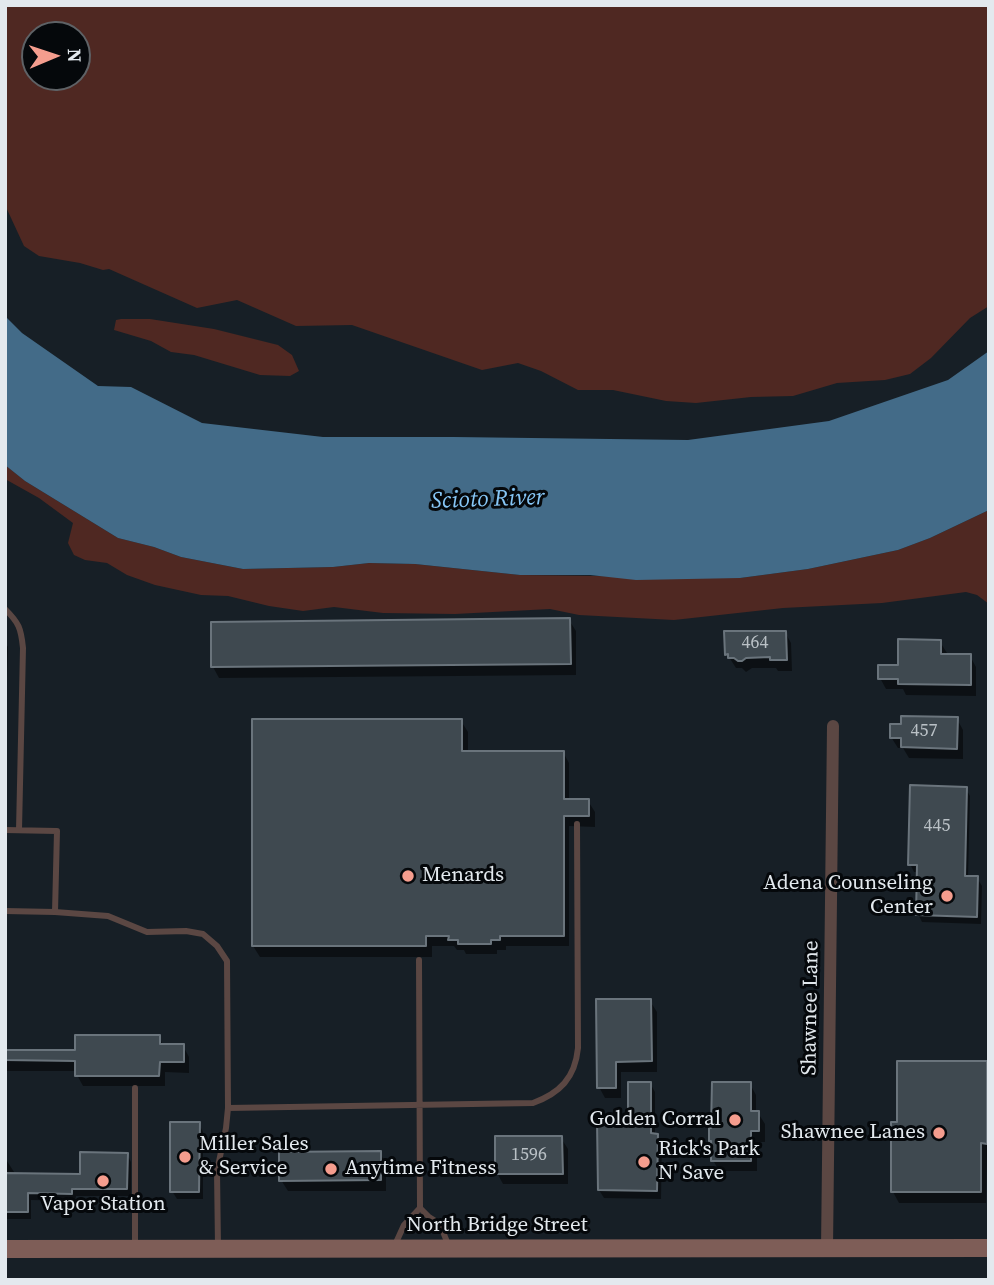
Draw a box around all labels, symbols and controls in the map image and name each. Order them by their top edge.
north arrow [21,21,91,91]
text: N [62,48,88,63]
water label: Scioto River [431,484,545,516]
house number: 464 [742,632,768,654]
house number: 457 [911,720,937,742]
house number: 445 [924,815,950,837]
place label: Menards [422,863,504,889]
marker: Menards [400,868,416,884]
place label: Adena Counseling Center [763,871,933,921]
marker: Adena Counseling Center [939,888,955,904]
street label: Shawnee Lane [797,940,825,1076]
place label: Golden Corral [590,1107,721,1133]
marker: Golden Corral [727,1112,743,1128]
place label: Shawnee Lanes [781,1120,925,1146]
marker: Shawnee Lanes [931,1125,947,1141]
place label: Miller Sales & Service [199,1132,309,1182]
place label: Rick's Park N' Save [658,1137,760,1187]
house number: 1596 [511,1144,547,1166]
marker: Miller Sales & Service [177,1149,193,1165]
marker: Rick's Park N' Save [636,1154,652,1170]
place label: Anytime Fitness [345,1156,496,1182]
marker: Anytime Fitness [323,1161,339,1177]
marker: Vapor Station [95,1173,111,1189]
place label: Vapor Station [40,1192,166,1218]
street label: North Bridge Street [407,1213,587,1239]

